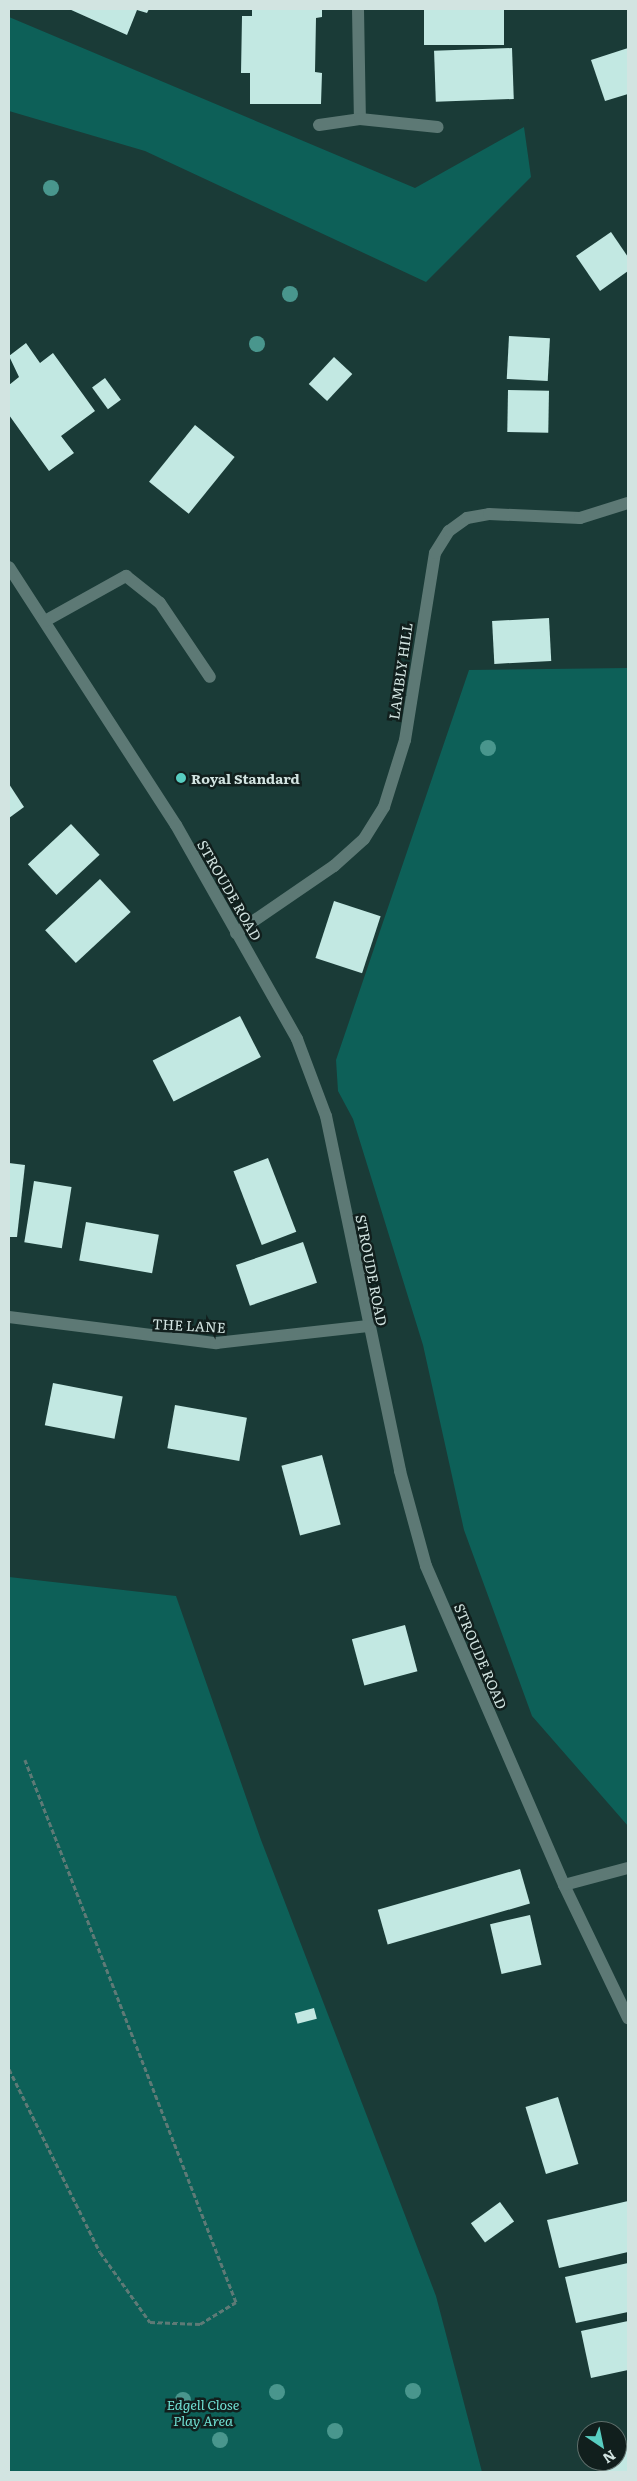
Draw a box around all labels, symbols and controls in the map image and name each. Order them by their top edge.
street label: LAMBLY HILL [385,621,415,721]
place label: Royal Standard [191,770,300,786]
marker: Royal Standard [175,772,187,784]
street label: STROUDE ROAD [194,837,266,943]
street label: STROUDE ROAD [353,1213,391,1327]
street label: THE LANE [152,1315,226,1335]
street label: STROUDE ROAD [451,1601,511,1711]
park label: Edgell Close Play Area [166,2396,240,2428]
north arrow [577,2421,627,2471]
text: N [599,2446,620,2469]

